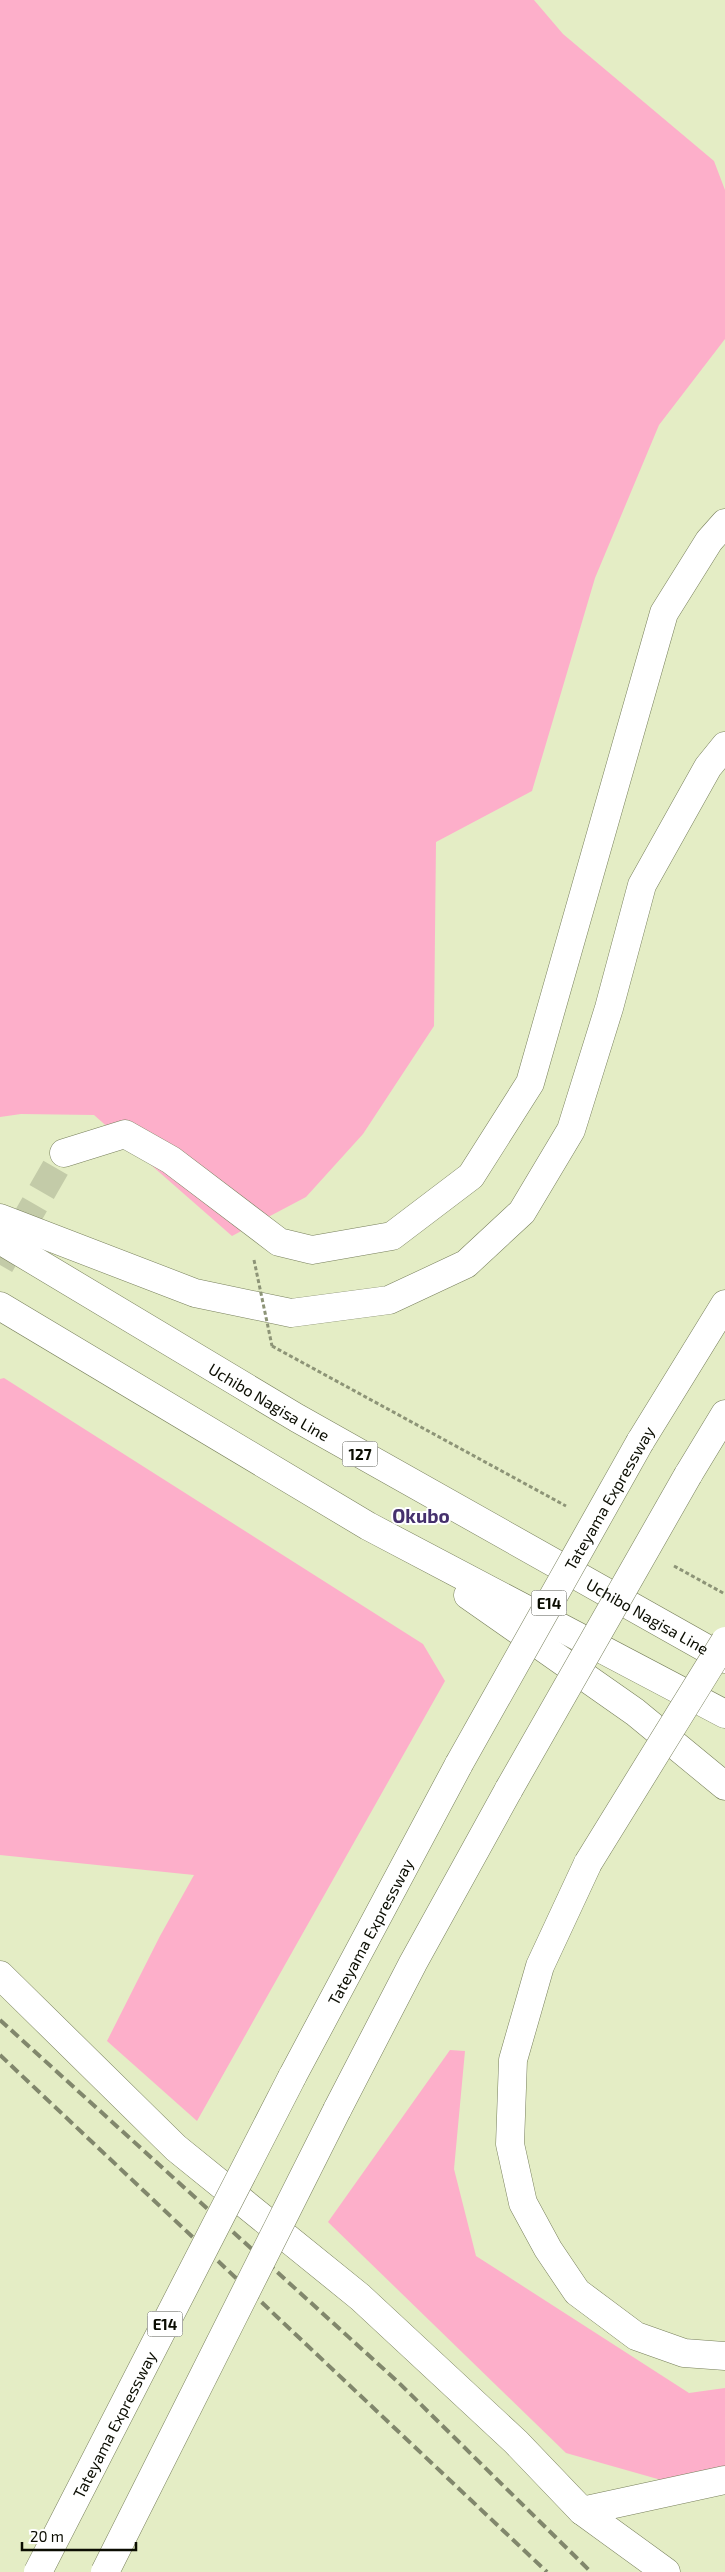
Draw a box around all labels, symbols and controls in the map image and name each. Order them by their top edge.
street label: Uchibo Nagisa Line [206,1358,333,1444]
street label: Tateyama Expressway [560,1422,658,1573]
road number: 127 [342,1442,378,1466]
district label: Okubo [392,1504,450,1527]
street label: Uchibo Nagisa Line [584,1574,712,1658]
road number: E14 [532,1590,566,1616]
street label: Tateyama Expressway [323,1855,417,2008]
road number: E14 [148,2312,182,2336]
street label: Tateyama Expressway [68,2347,160,2501]
scale bar [22,2520,136,2552]
text: 20 m [30,2527,64,2545]

